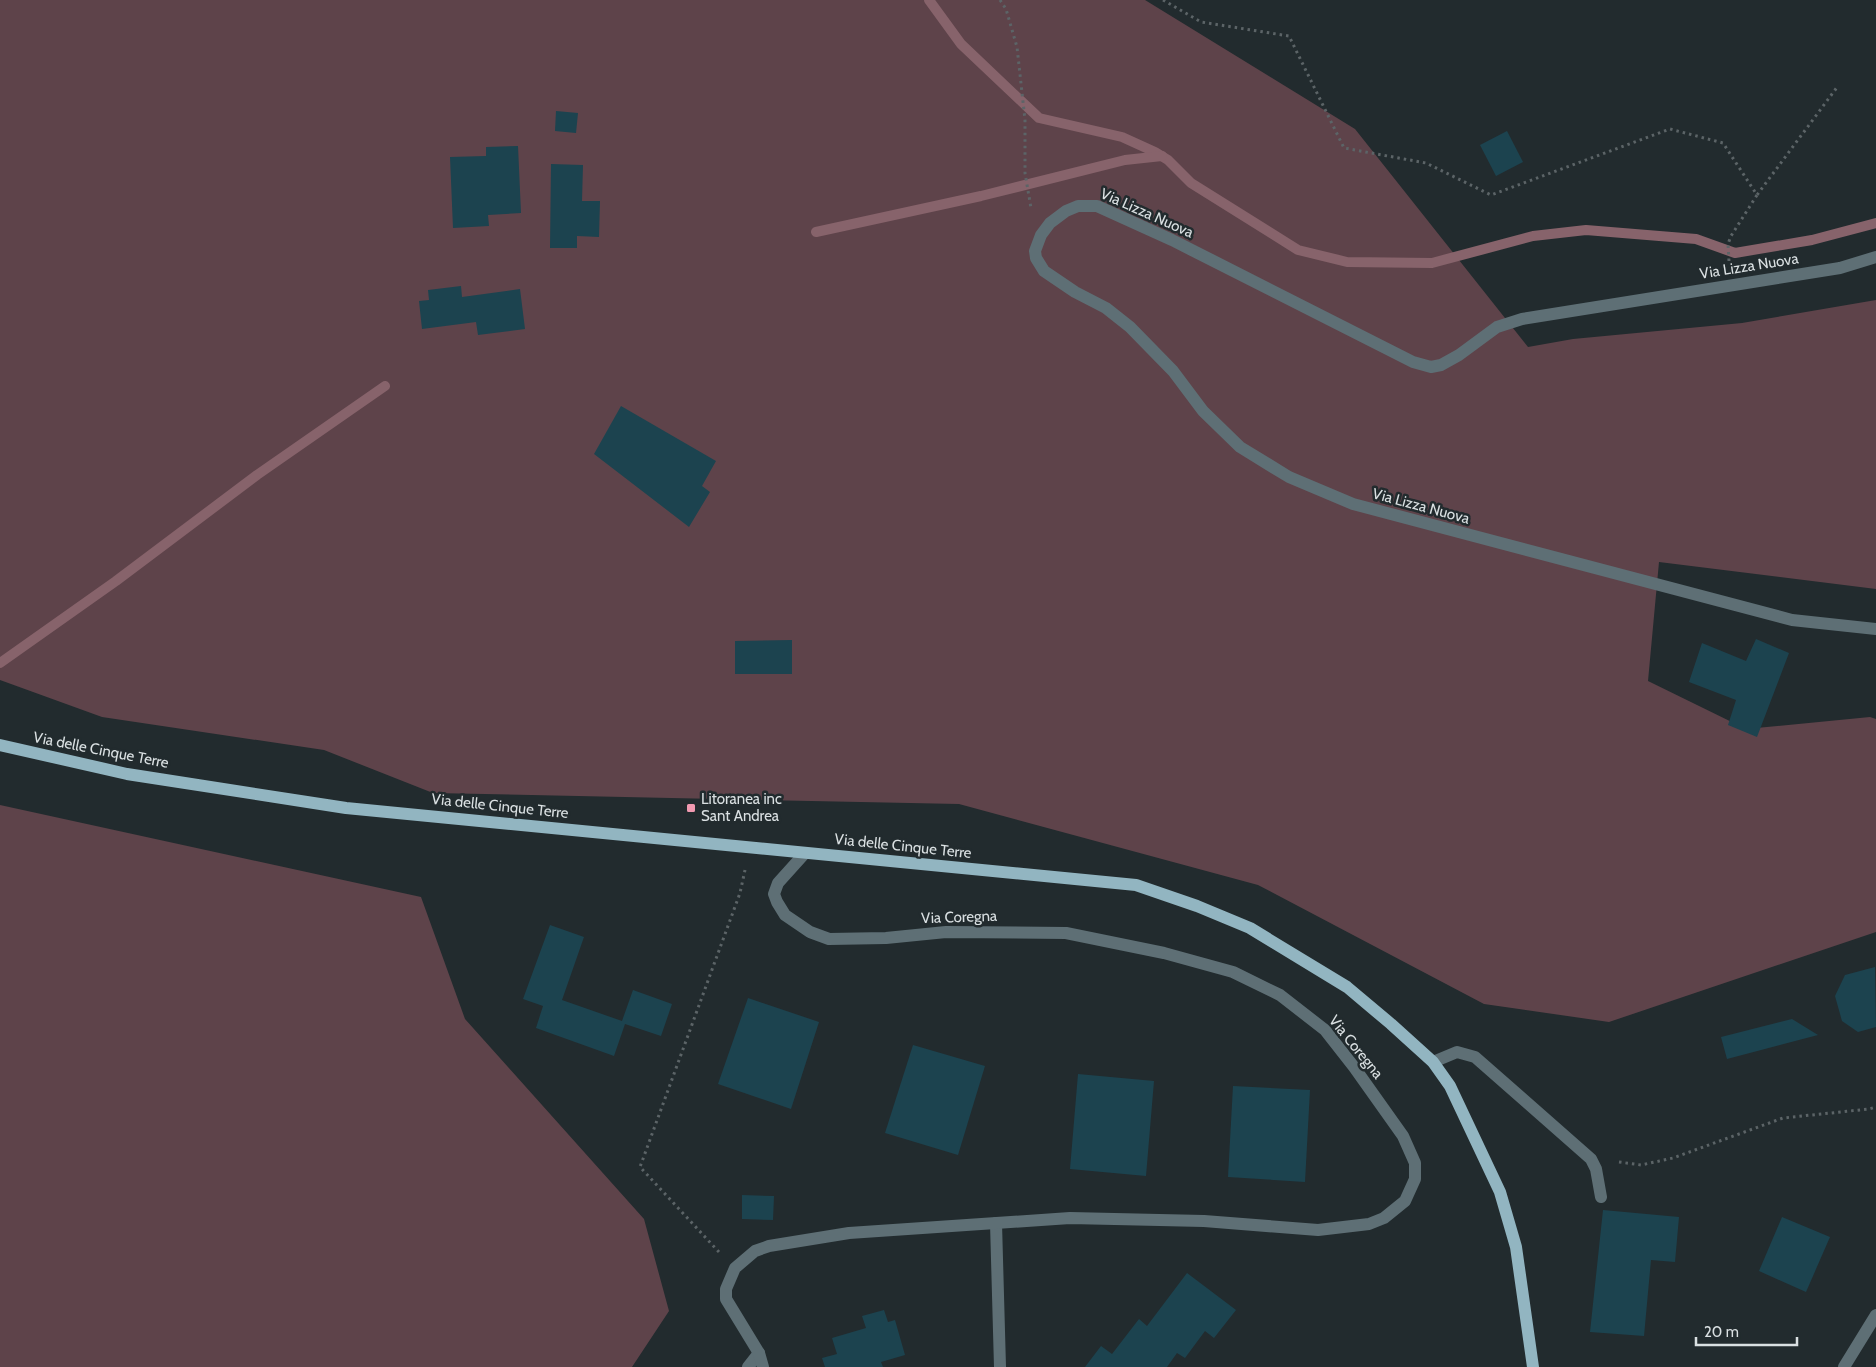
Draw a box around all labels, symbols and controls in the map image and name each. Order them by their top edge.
street label: Via Lizza Nuova [1098,184,1197,242]
street label: Via Lizza Nuova [1698,249,1800,283]
street label: Via Lizza Nuova [1370,484,1472,528]
street label: Via delle Cinque Terre [32,728,171,772]
street label: Via delle Cinque Terre [431,790,570,822]
place label: Litoranea inc Sant Andrea [701,790,782,825]
marker: Litoranea inc Sant Andrea [685,802,697,814]
street label: Via delle Cinque Terre [834,830,973,862]
street label: Via Coregna [921,907,998,927]
street label: Via Coregna [1325,1012,1387,1083]
scale bar [1696,1314,1797,1346]
text: 20 m [1704,1323,1739,1341]

